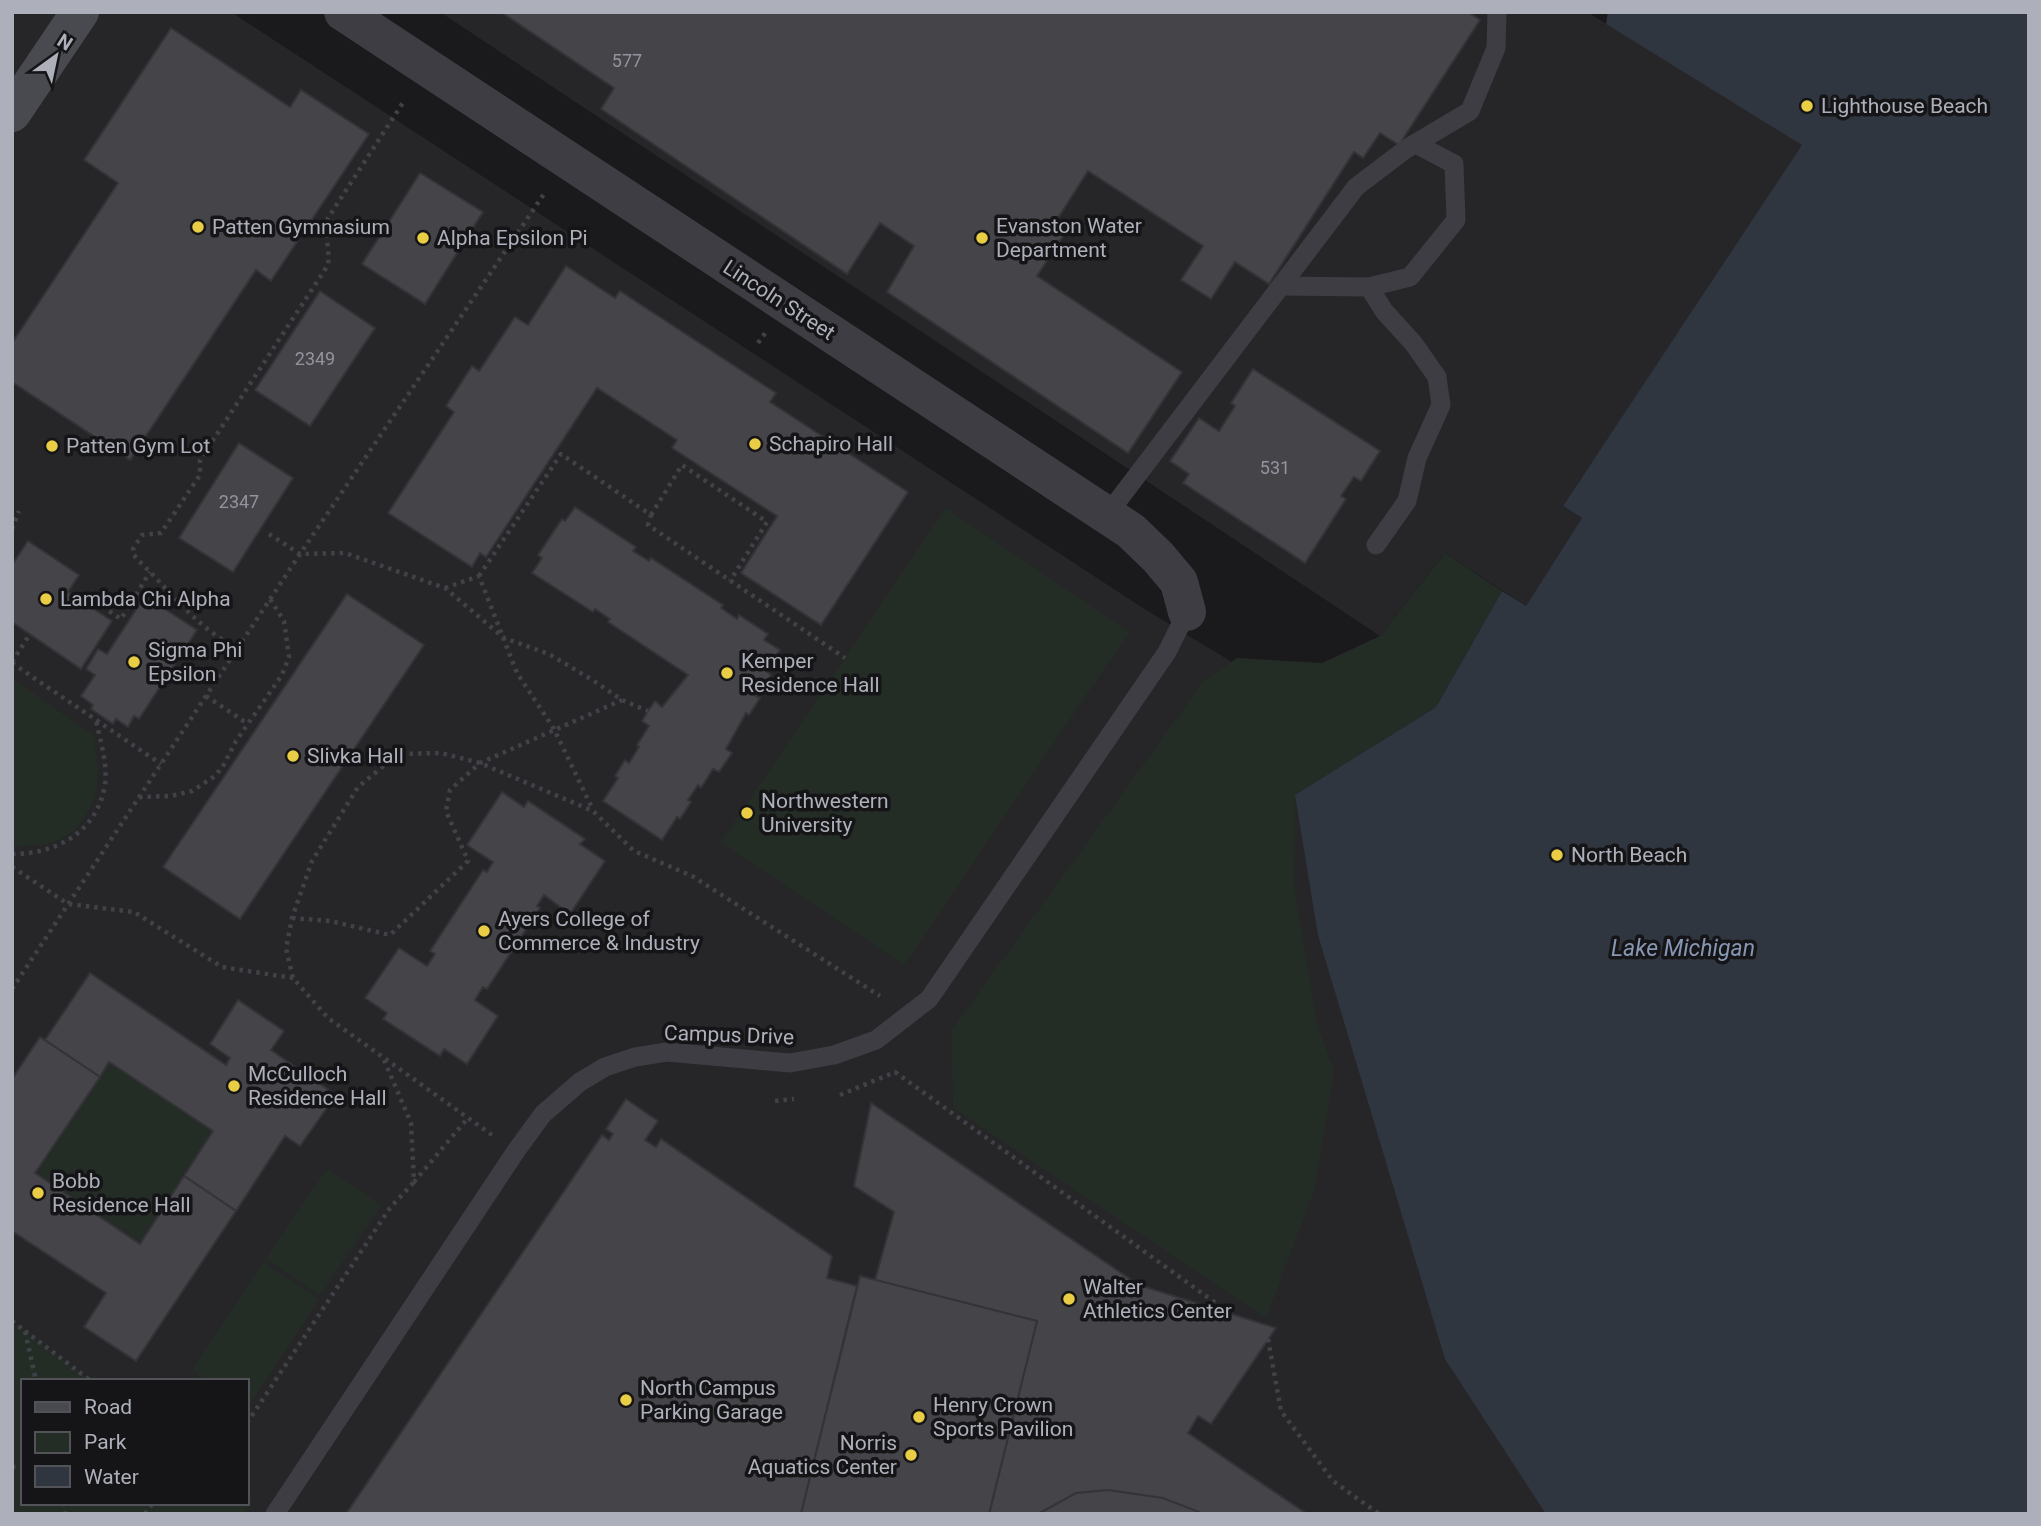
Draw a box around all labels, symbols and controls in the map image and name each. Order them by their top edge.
north arrow [21,21,91,91]
text: N [53,29,77,55]
house number: 577 [612,50,642,71]
place label: Lighthouse Beach [1821,94,1988,118]
marker: Lighthouse Beach [1799,98,1815,114]
place label: Evanston Water Department [996,214,1142,262]
place label: Patten Gymnasium [212,215,390,239]
marker: Patten Gymnasium [190,219,206,235]
place label: Alpha Epsilon Pi [437,226,588,250]
marker: Alpha Epsilon Pi [415,230,431,246]
marker: Evanston Water Department [974,230,990,246]
street label: Lincoln Street [719,255,839,345]
house number: 2349 [295,348,335,369]
place label: Schapiro Hall [769,432,893,456]
place label: Patten Gym Lot [66,434,210,458]
marker: Schapiro Hall [747,436,763,452]
marker: Patten Gym Lot [44,438,60,454]
house number: 531 [1260,457,1290,478]
house number: 2347 [219,491,259,512]
place label: Lambda Chi Alpha [60,587,231,611]
marker: Lambda Chi Alpha [38,591,54,607]
place label: Sigma Phi Epsilon [148,638,242,686]
place label: Kemper Residence Hall [741,649,880,697]
marker: Sigma Phi Epsilon [126,654,142,670]
marker: Kemper Residence Hall [719,665,735,681]
place label: Slivka Hall [307,744,404,768]
marker: Slivka Hall [285,748,301,764]
place label: Northwestern University [761,789,889,837]
marker: Northwestern University [739,805,755,821]
place label: North Beach [1571,843,1687,867]
marker: North Beach [1549,847,1565,863]
place label: Ayers College of Commerce & Industry [498,907,700,955]
marker: Ayers College of Commerce & Industry [476,923,492,939]
water label: Lake Michigan [1611,935,1755,962]
street label: Campus Drive [664,1021,794,1049]
place label: McCulloch Residence Hall [248,1062,387,1110]
marker: McCulloch Residence Hall [226,1078,242,1094]
place label: Bobb Residence Hall [52,1169,191,1217]
marker: Bobb Residence Hall [30,1185,46,1201]
place label: Walter Athletics Center [1083,1275,1232,1323]
marker: Walter Athletics Center [1061,1291,1077,1307]
place label: North Campus Parking Garage [640,1376,783,1424]
legend [21,1379,248,1505]
marker: North Campus Parking Garage [618,1392,634,1408]
place label: Henry Crown Sports Pavilion [933,1393,1073,1441]
text: Road [84,1395,132,1419]
marker: Henry Crown Sports Pavilion [911,1409,927,1425]
text: Park [84,1430,127,1454]
place label: Norris Aquatics Center [748,1431,897,1479]
marker: Norris Aquatics Center [903,1447,919,1463]
text: Water [84,1465,139,1489]

